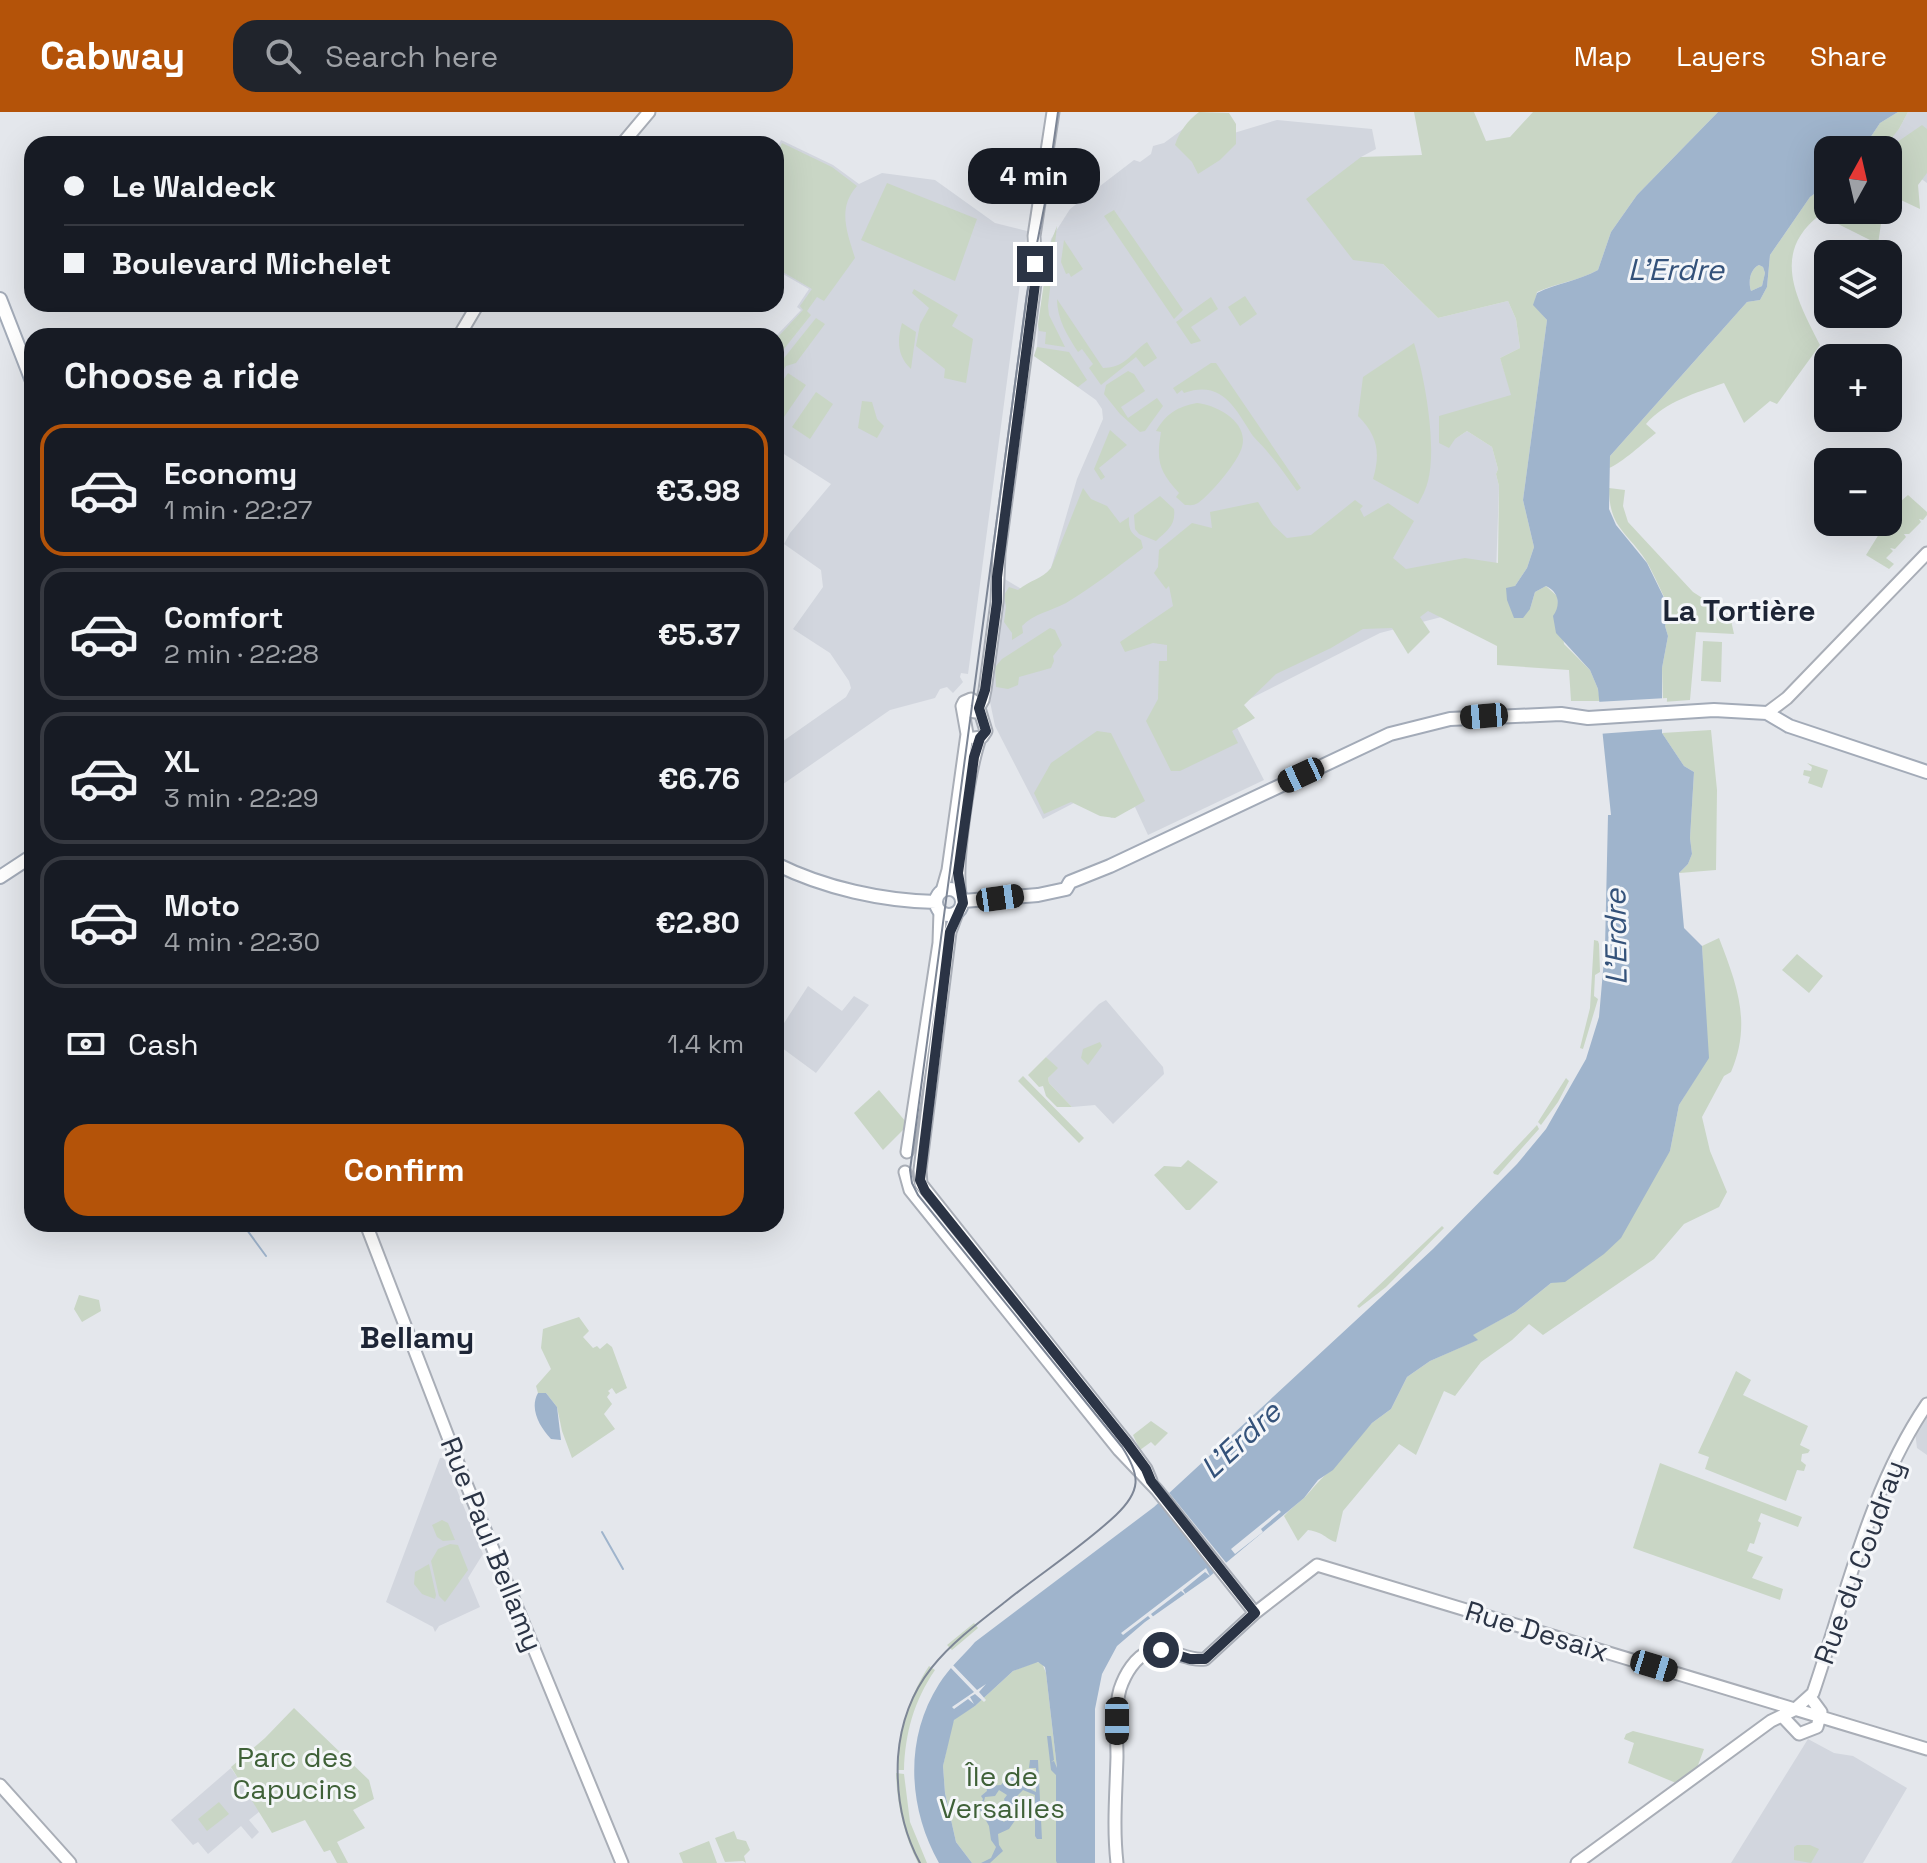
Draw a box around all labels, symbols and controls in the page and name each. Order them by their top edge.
search box [233,20,793,92]
text: Cabway [40,32,185,80]
icon: search [261,34,305,78]
text: Search here [325,37,498,76]
text: Map [1574,38,1632,74]
text: Layers [1676,38,1766,74]
text: Share [1810,38,1887,74]
north arrow [1814,136,1902,224]
map controls [1814,136,1902,536]
callout: 4 min [969,148,1101,204]
text: 4 min [1000,159,1068,193]
text: Le Waldeck [112,167,276,206]
button: layers [1814,240,1902,328]
text: Boulevard Michelet [112,244,391,283]
route end [1017,246,1053,282]
water label: L'Erdre [1628,250,1725,289]
button: + [1814,344,1902,432]
text: Choose a ride [64,353,300,399]
button: − [1814,448,1902,536]
icon: car [68,454,140,526]
text: Economy [164,454,297,493]
text: €3.98 [656,471,740,510]
text: 1 min · 22:27 [164,493,313,527]
district label: La Tortière [1663,591,1816,630]
icon: car [68,598,140,670]
text: Comfort [164,598,283,637]
text: €5.37 [658,615,740,654]
text: 2 min · 22:28 [164,637,319,671]
car [1459,702,1509,730]
icon: car [68,742,140,814]
text: XL [164,742,200,781]
car [1274,754,1328,796]
text: €6.76 [658,759,740,798]
text: 3 min · 22:29 [164,781,319,815]
car [975,883,1025,913]
icon: car [68,886,140,958]
text: Moto [164,886,240,925]
water label: L'Erdre [1595,887,1636,985]
text: €2.80 [655,903,740,942]
text: 4 min · 22:30 [164,925,320,959]
icon: cash [64,1022,108,1066]
text: Cash [128,1025,199,1064]
text: 1.4 km [667,1027,744,1061]
button: Confirm [64,1124,744,1216]
district label: Bellamy [360,1318,474,1357]
water label: L'Erdre [1192,1392,1290,1487]
street label: Rue Paul Bellamy [433,1432,551,1656]
street label: Rue du Coudray [1805,1455,1913,1669]
street label: Rue Desaix [1461,1592,1613,1670]
route start [1143,1632,1179,1668]
car [1628,1648,1680,1684]
car [1105,1697,1129,1745]
park label: Parc des Capucins [233,1739,357,1807]
park label: Île de Versailles [939,1758,1065,1826]

